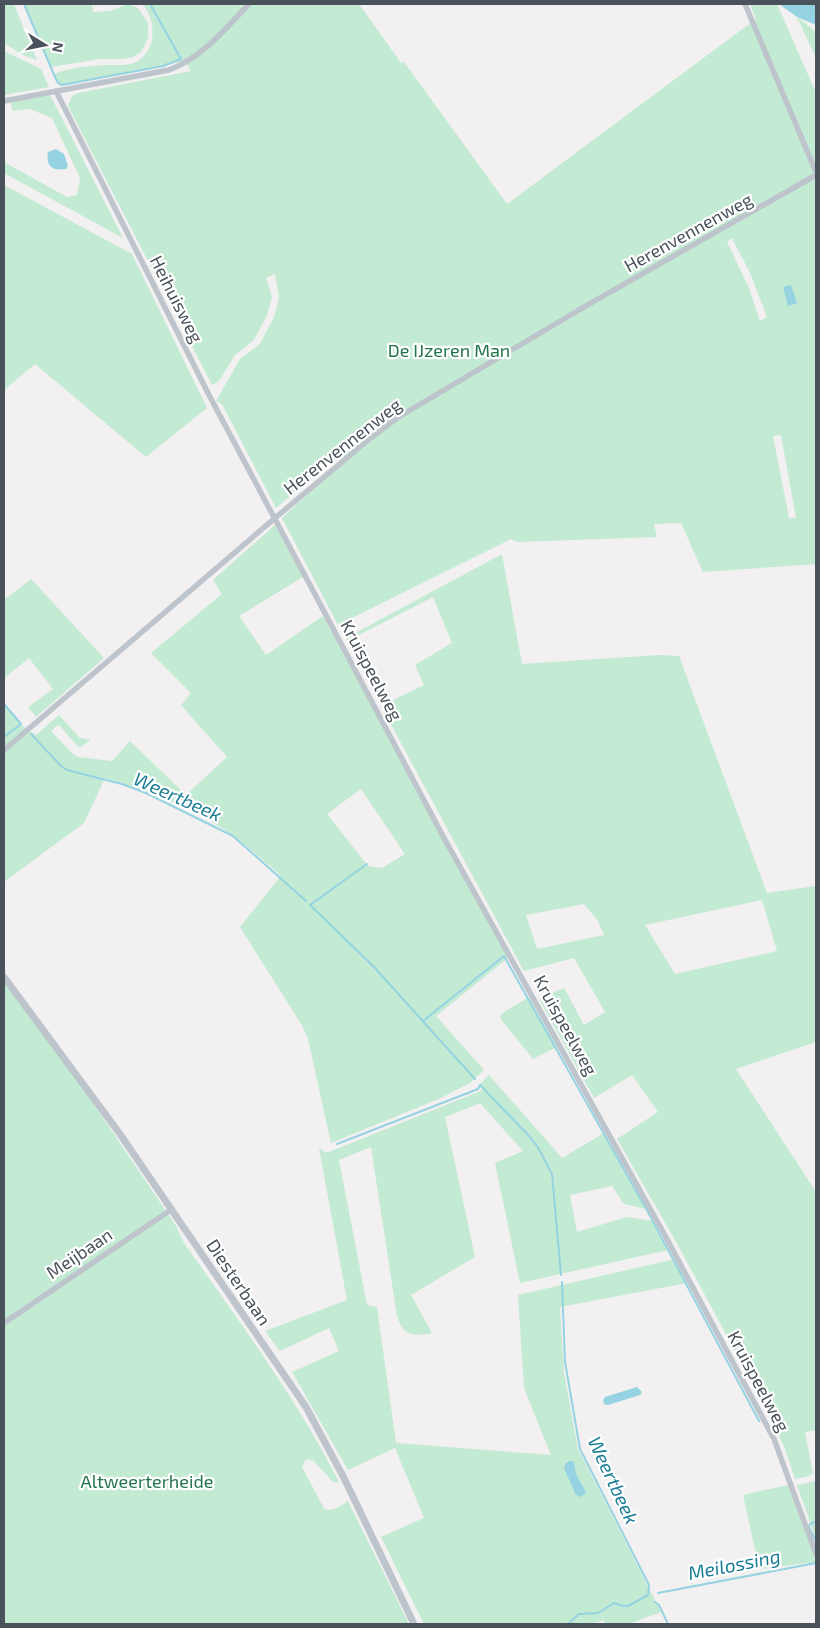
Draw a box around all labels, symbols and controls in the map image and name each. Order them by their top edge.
north arrow [20,20,70,70]
text: N [49,41,68,54]
street label: Herenvennenweg [620,188,756,276]
street label: Heihuisweg [146,252,208,346]
park label: De IJzeren Man [388,339,510,361]
street label: Herenvennenweg [279,393,405,499]
street label: Kruispeelweg [336,616,408,724]
water label: Weertbeek [130,766,226,826]
street label: Kruispeelweg [529,971,603,1079]
street label: Meijbaan [42,1223,116,1283]
street label: Diesterbaan [202,1235,276,1329]
street label: Kruispeelweg [723,1327,795,1435]
water label: Weertbeek [584,1433,644,1528]
park label: Altweerterheide [81,1470,213,1492]
water label: Meilossing [686,1544,782,1584]

